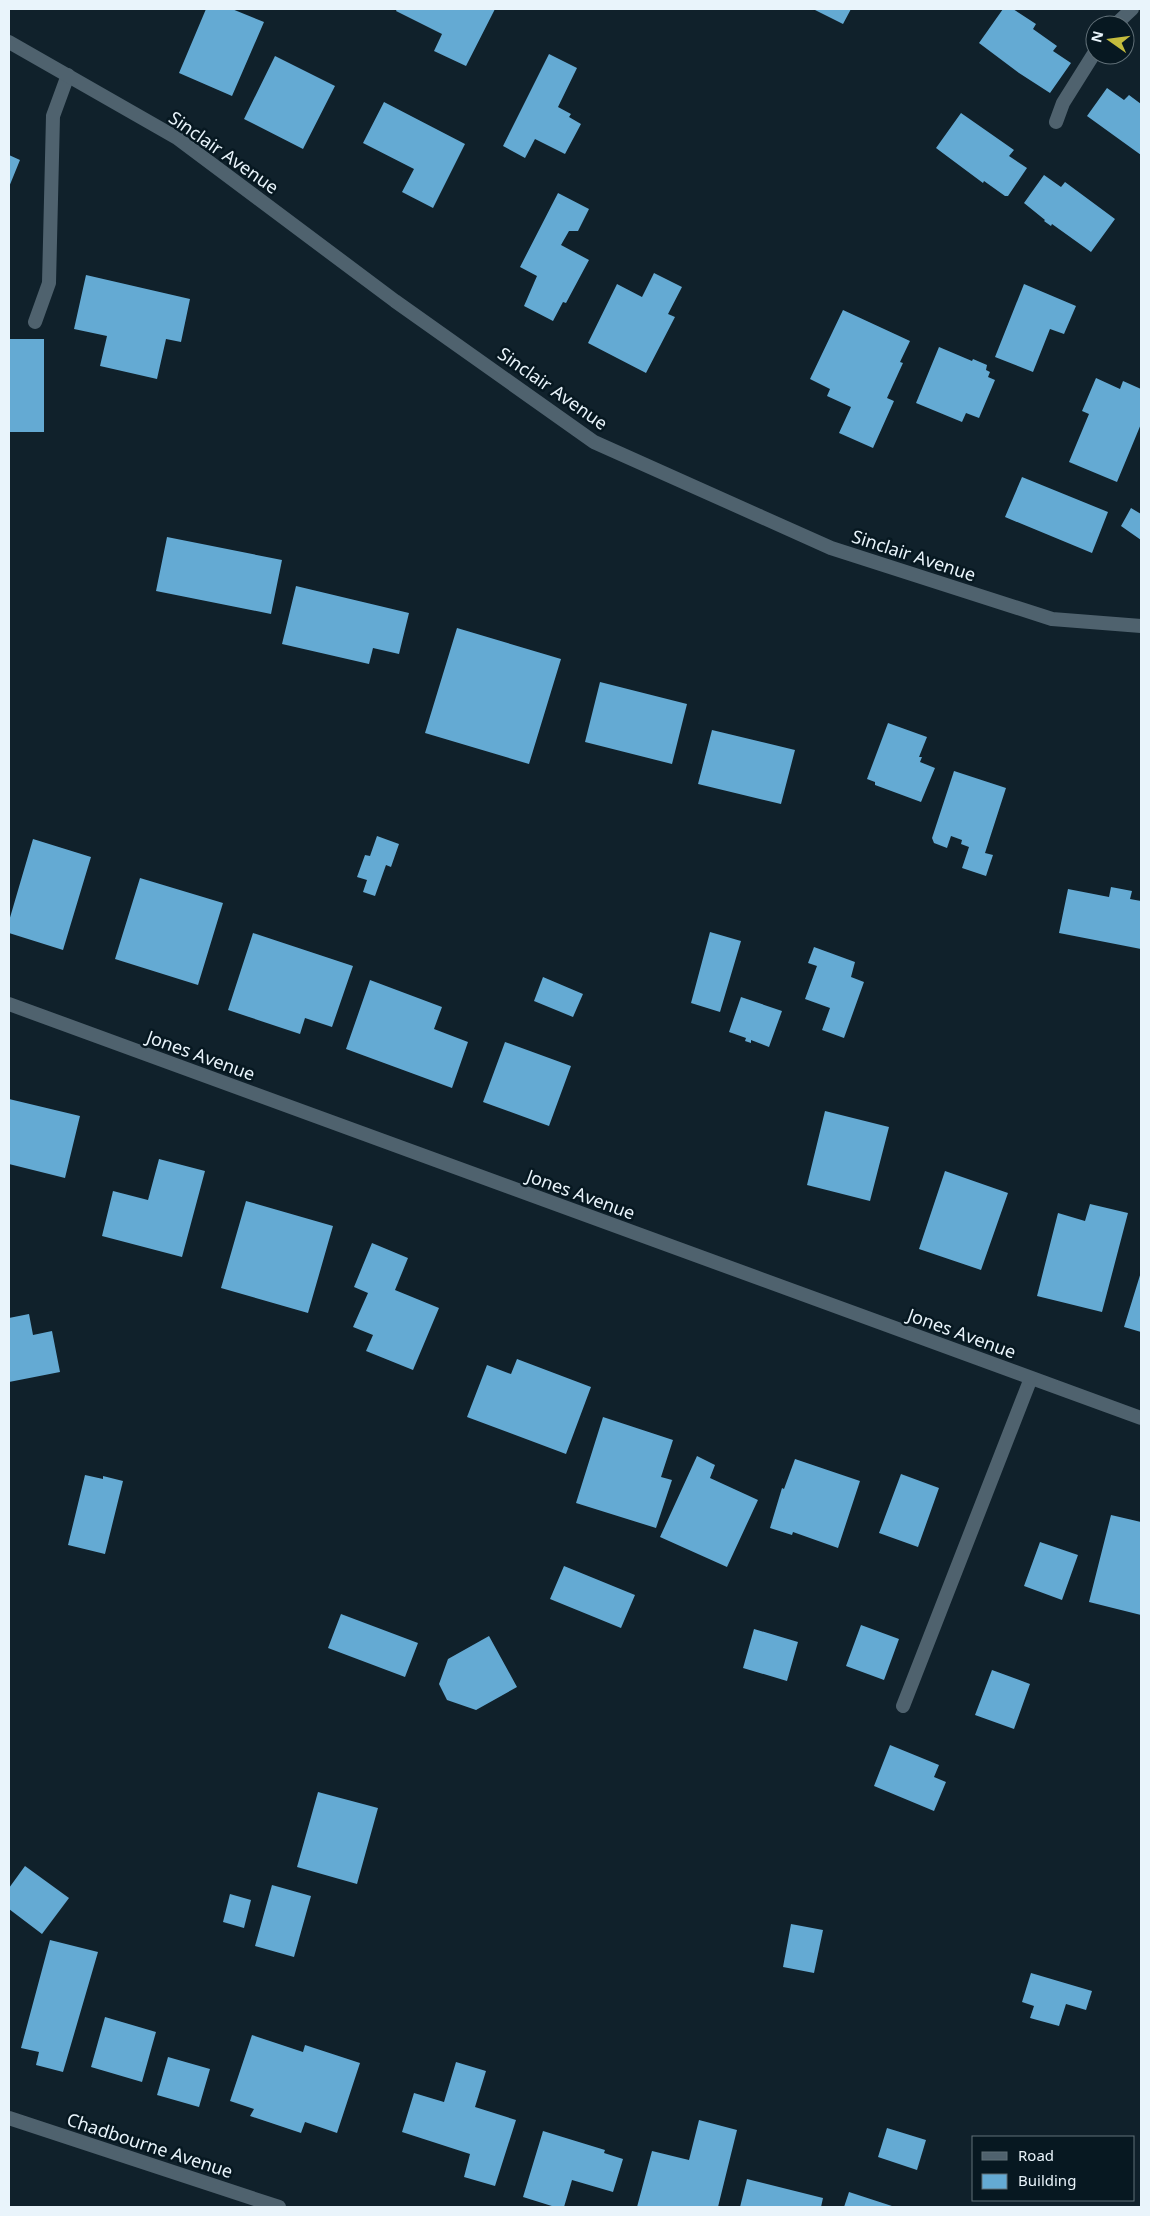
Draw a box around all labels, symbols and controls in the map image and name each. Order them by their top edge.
north arrow [1085,15,1135,65]
text: N [1086,29,1107,45]
street label: Sinclair Avenue [164,105,284,199]
street label: Sinclair Avenue [493,341,613,435]
street label: Sinclair Avenue [849,524,979,586]
street label: Jones Avenue [142,1024,258,1086]
street label: Jones Avenue [522,1163,638,1225]
street label: Jones Avenue [903,1302,1019,1364]
street label: Chadbourne Avenue [64,2107,236,2183]
legend [972,2136,1135,2201]
text: Road [1018,2145,1054,2165]
text: Building [1018,2170,1076,2190]

